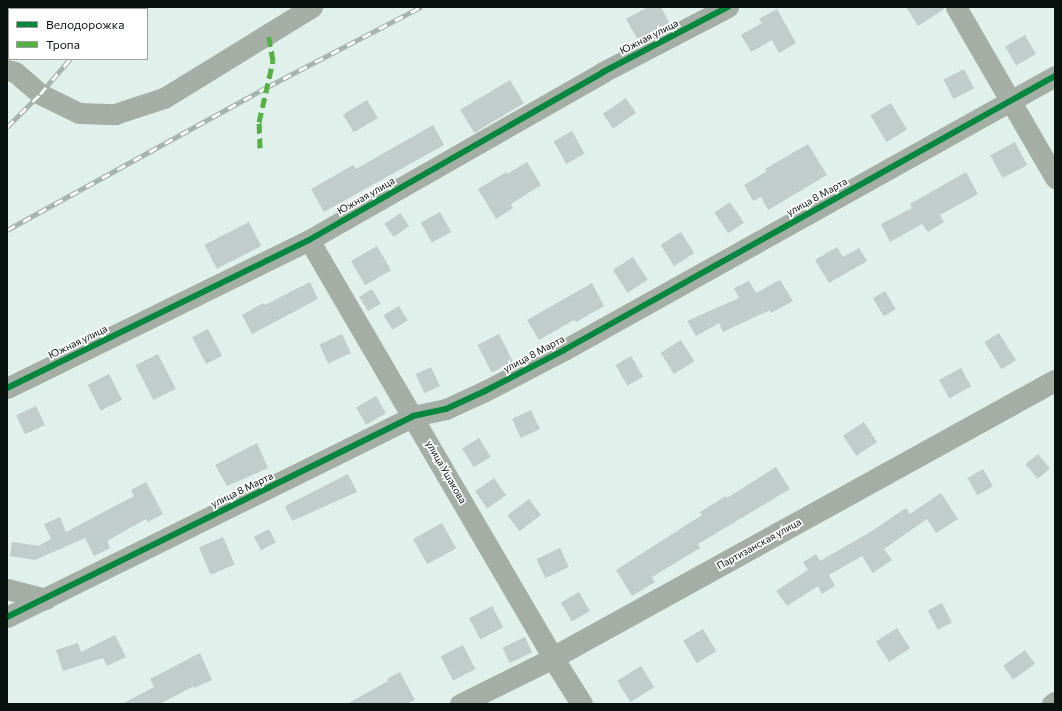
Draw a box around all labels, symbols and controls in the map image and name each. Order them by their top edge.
legend [8,8,148,60]
text: Велодорожка [46,17,124,31]
street label: Южная улица [618,17,680,57]
text: Тропа [46,37,80,51]
street label: Южная улица [335,175,397,217]
street label: улица 8 Марта [785,175,849,219]
street label: Южная улица [47,323,109,361]
street label: улица 8 Марта [501,333,567,375]
street label: улица Ушакова [423,438,469,506]
street label: улица 8 Марта [209,470,275,510]
street label: Партизанская улица [715,516,803,572]

